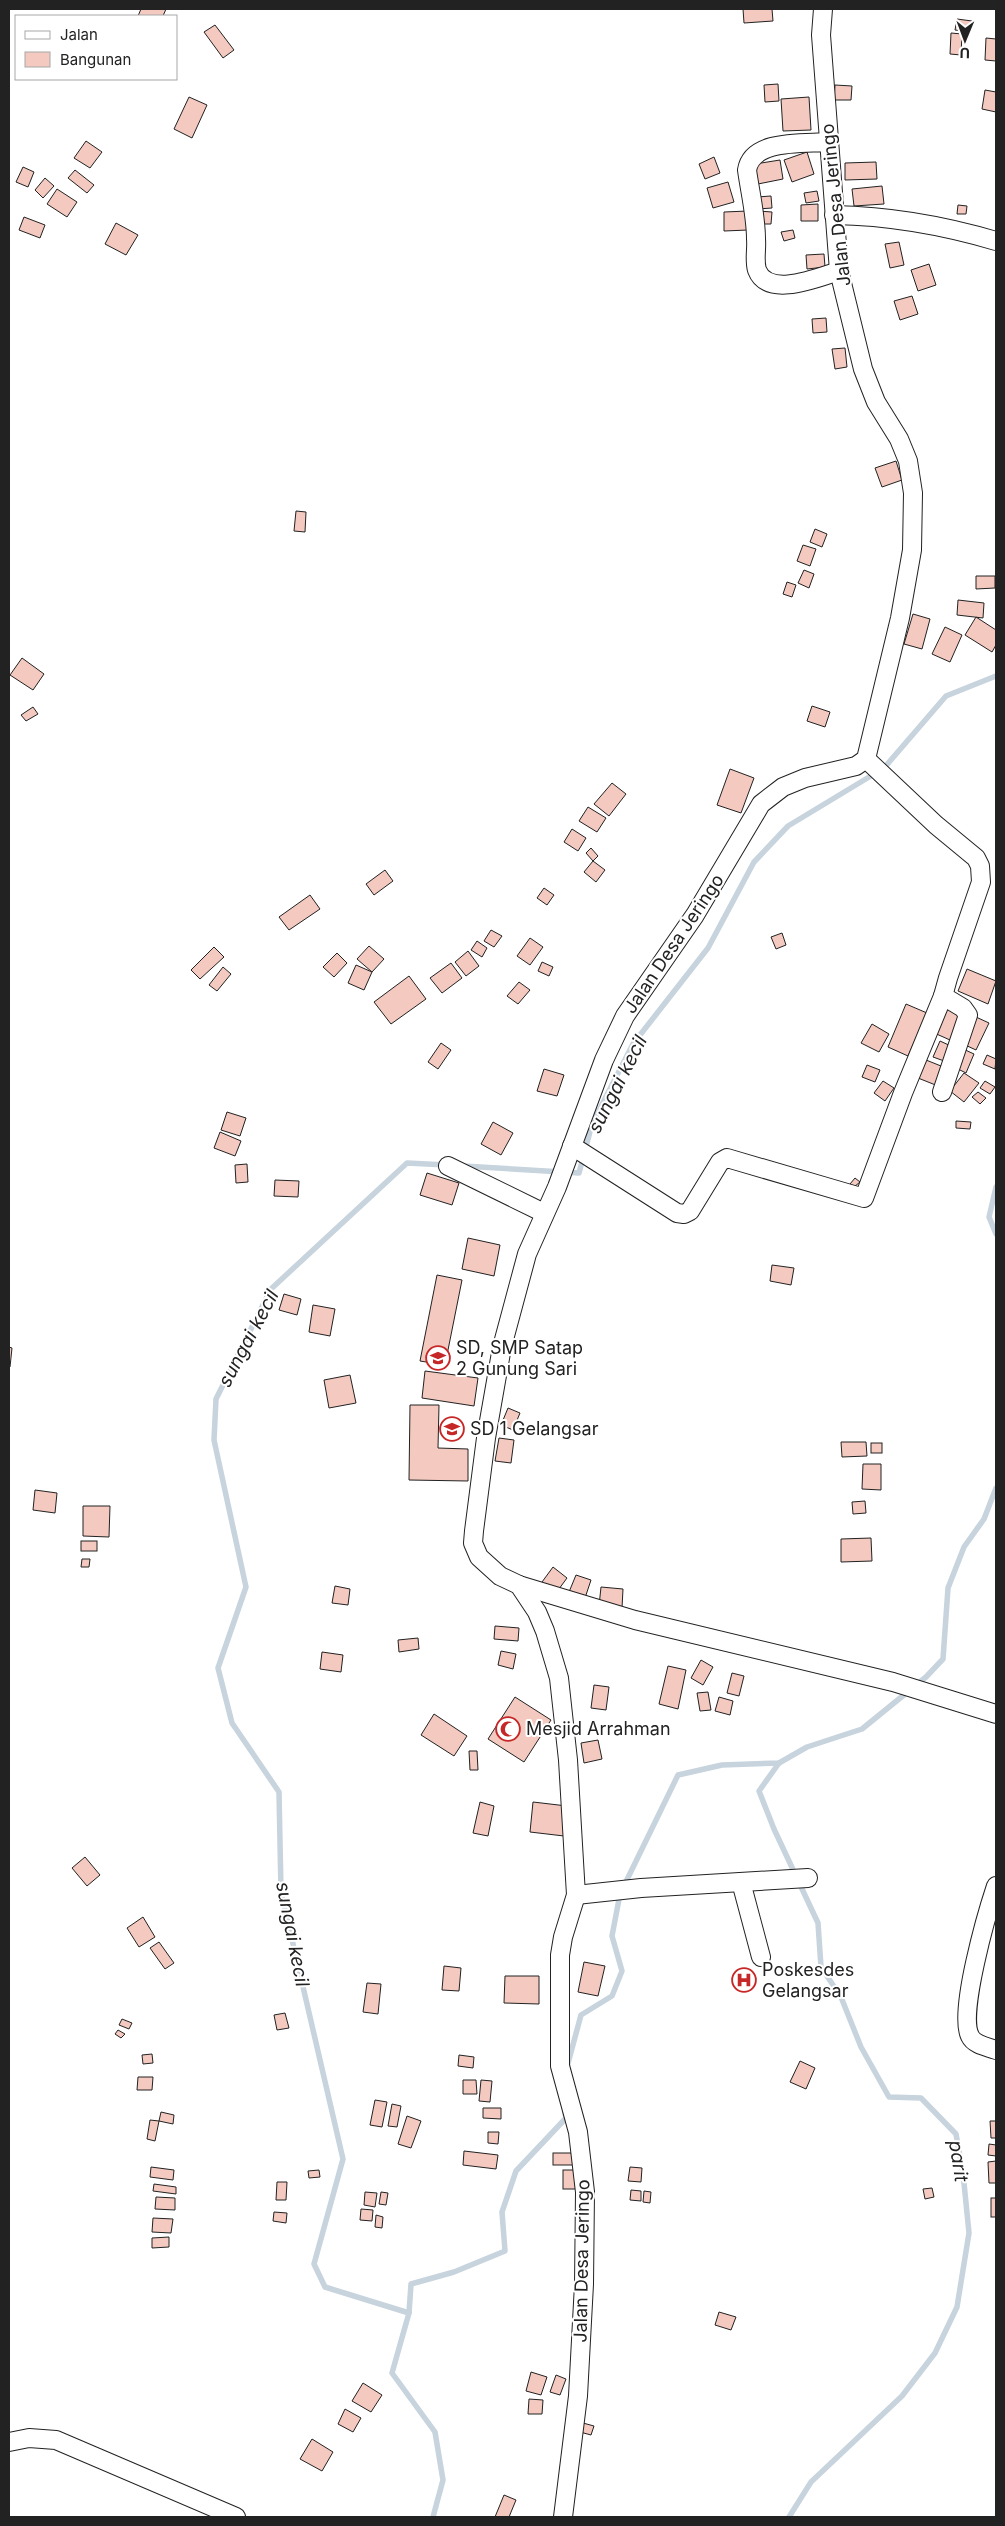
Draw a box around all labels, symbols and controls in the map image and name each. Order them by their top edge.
legend [15,15,178,80]
north arrow [940,15,990,65]
text: Jalan [60,25,98,44]
text: U [959,45,970,62]
text: Bangunan [60,50,131,69]
street label: Jalan Desa Jeringo [817,123,854,287]
street label: Jalan Desa Jeringo [619,870,728,1017]
water label: sungai kecil [583,1031,652,1137]
water label: sungai kecil [213,1285,284,1391]
place label: SD, SMP Satap 2 Gunung Sari [456,1337,583,1379]
school or university icon: SD, SMP Satap 2 Gunung Sari [425,1345,451,1371]
school or university icon: SD 1 Gelangsar [439,1416,465,1442]
place label: SD 1 Gelangsar [470,1418,599,1439]
mosque icon: Mesjid Arrahman [495,1716,521,1742]
place label: Mesjid Arrahman [526,1718,671,1739]
water label: sungai kecil [271,1879,314,1989]
place label: Poskesdes Gelangsar [762,1959,854,2001]
hospital icon: Poskesdes Gelangsar [731,1967,757,1993]
water label: parit [944,2138,973,2184]
street label: Jalan Desa Jeringo [570,2179,593,2343]

